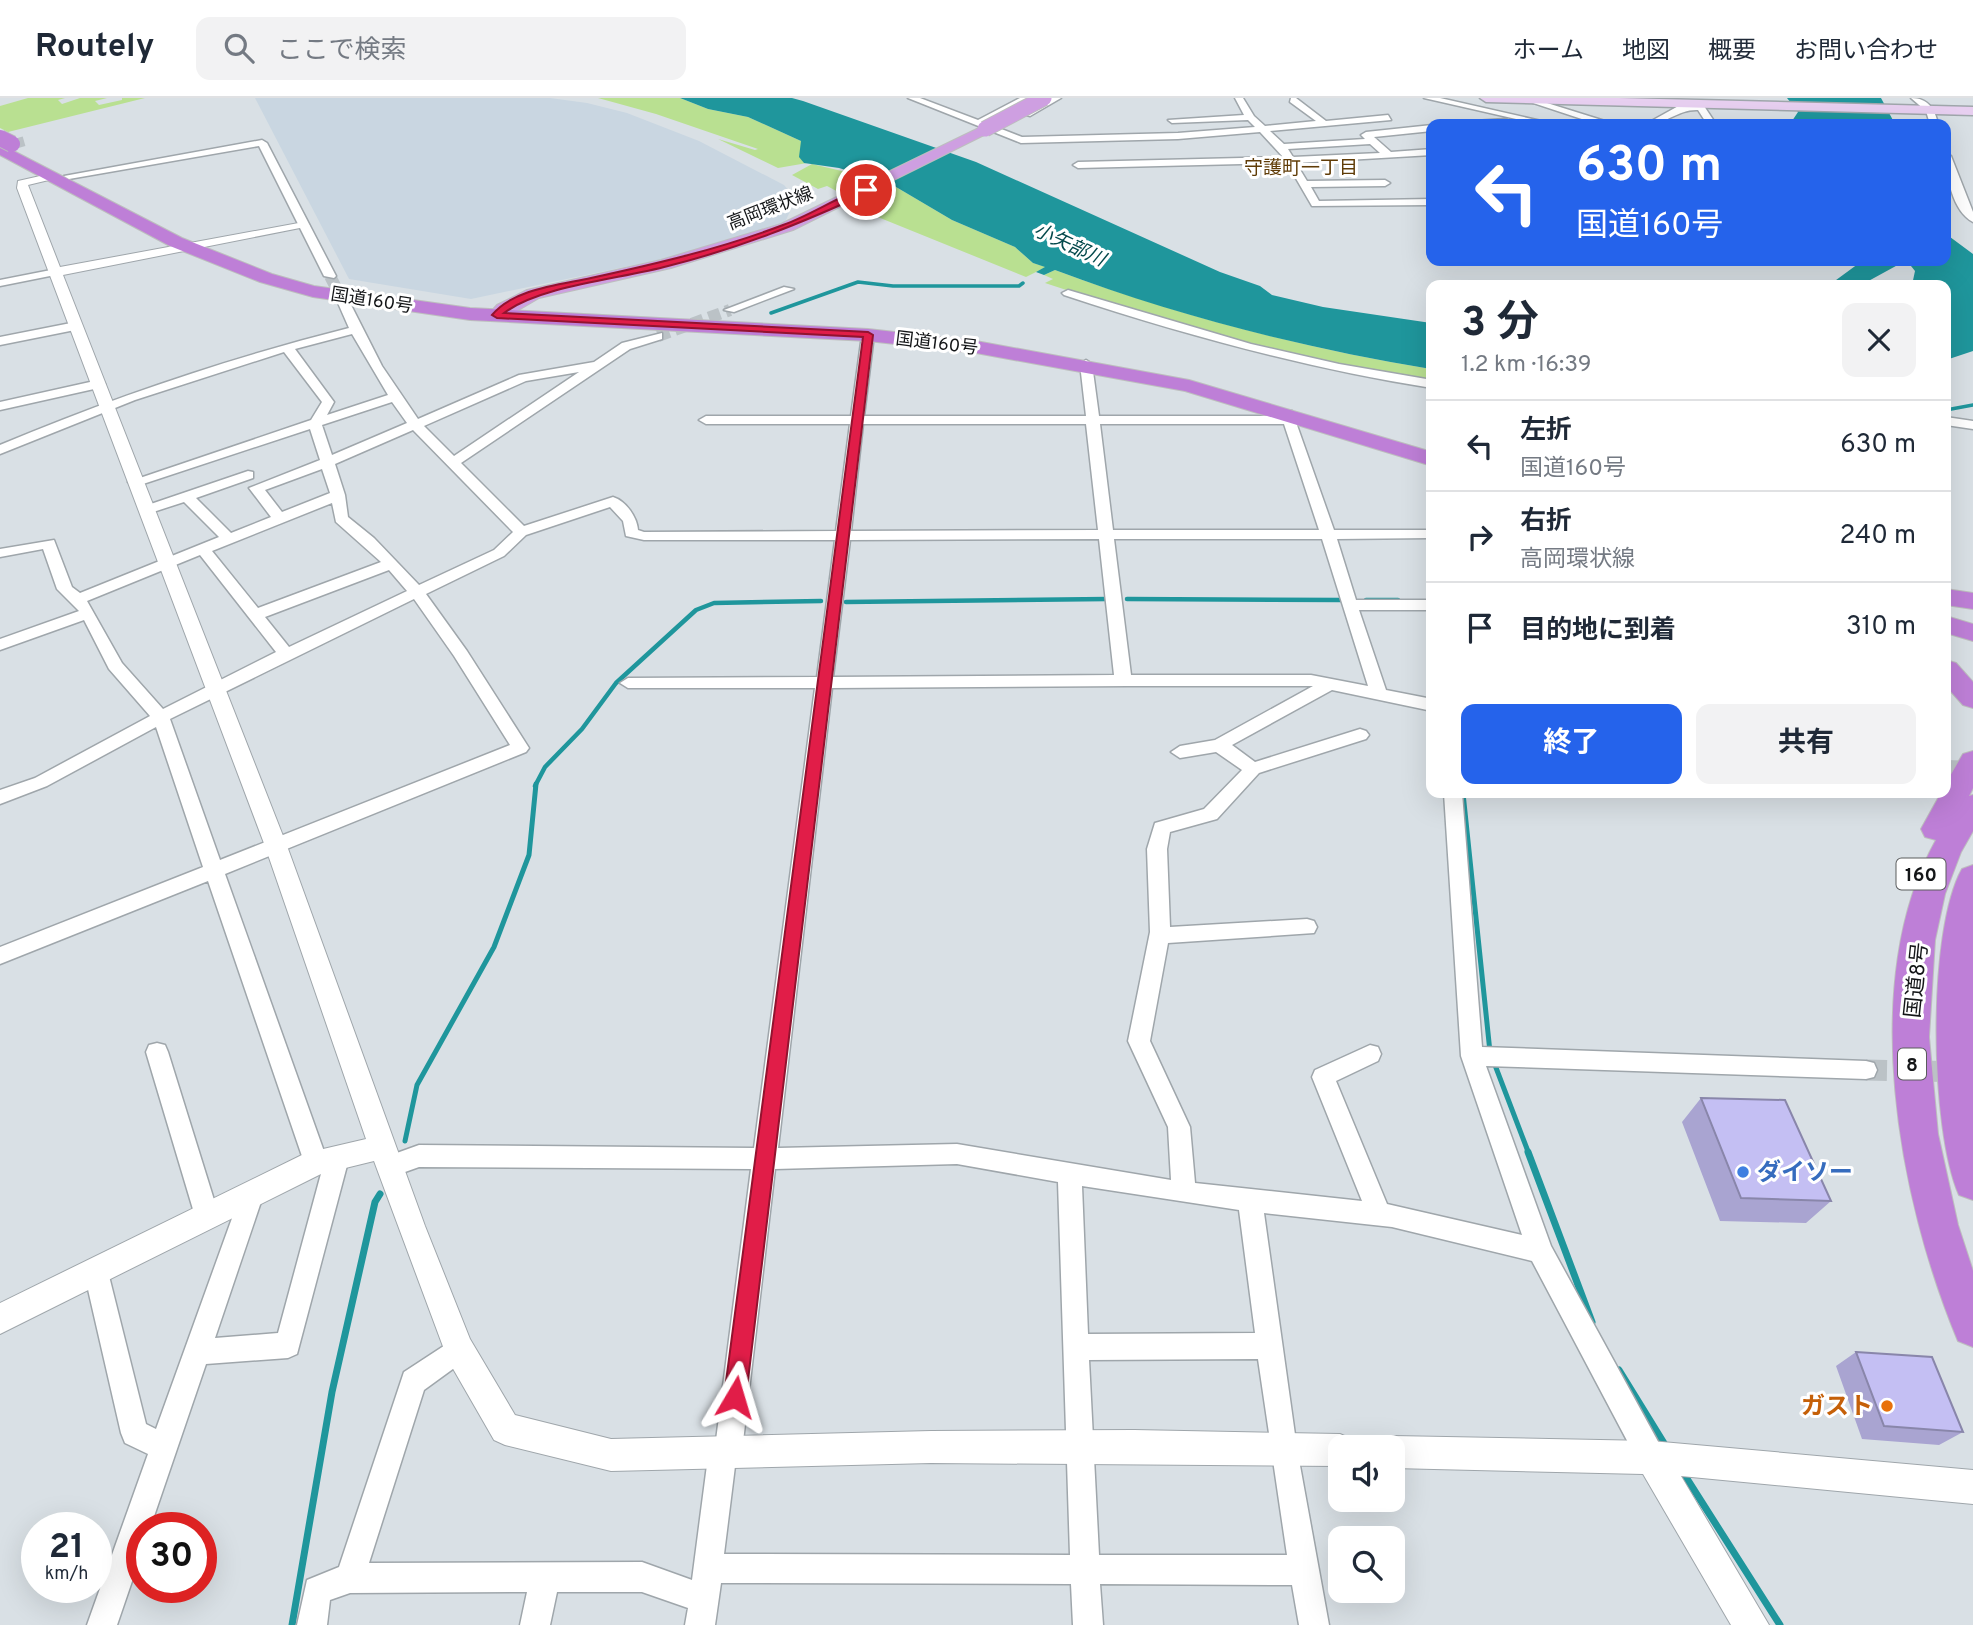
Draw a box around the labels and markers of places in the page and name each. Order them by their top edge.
pin [836,160,896,220]
place label: ダイソー [1757,1159,1853,1189]
marker: ダイソー [1735,1164,1751,1180]
place label: ガスト [1801,1393,1873,1423]
marker: ガスト [1879,1398,1895,1414]

